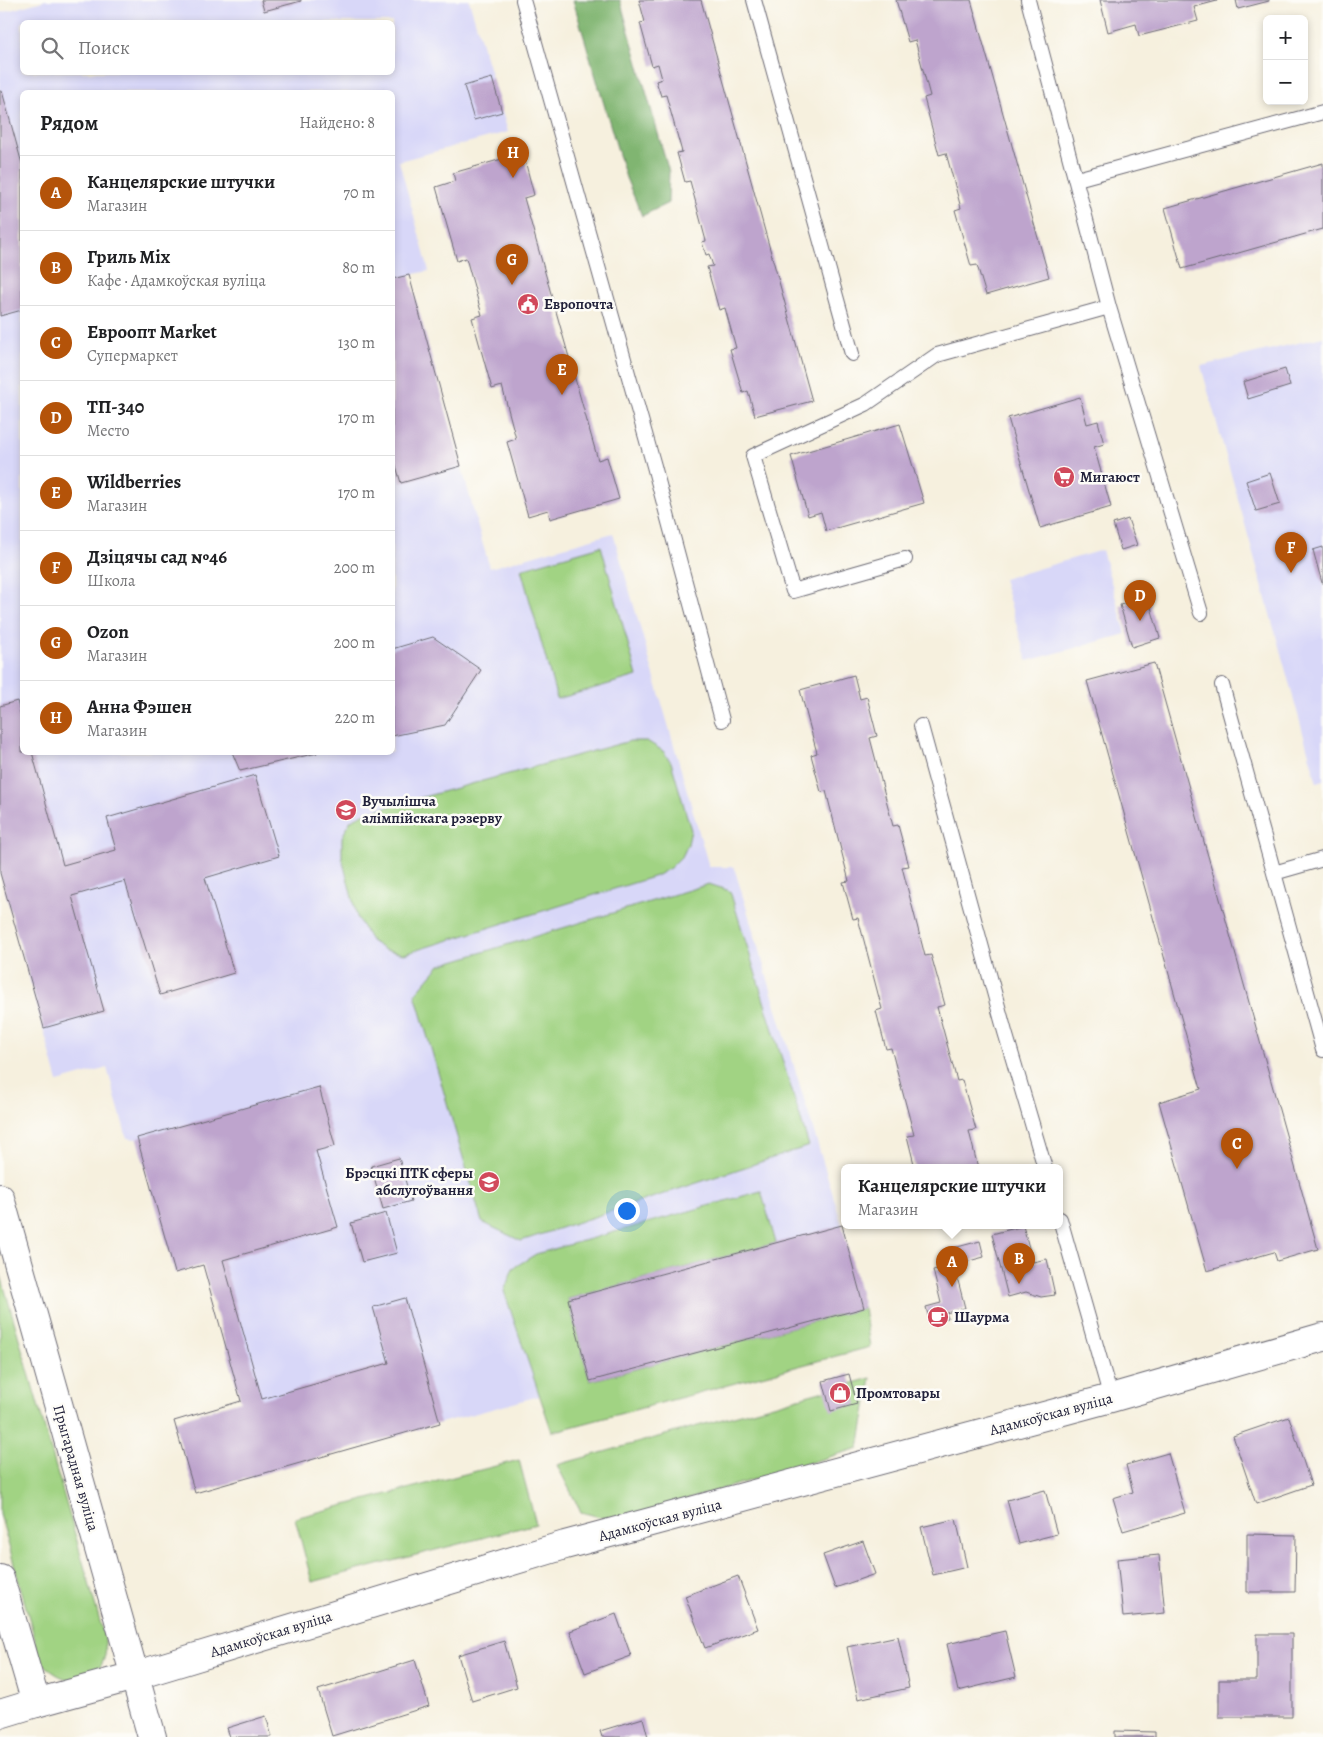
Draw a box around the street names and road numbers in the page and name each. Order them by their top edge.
street label: Адамкоўская вуліца [986,1388,1115,1440]
street label: Прыгарадная вуліца [48,1402,104,1534]
street label: Адамкоўская вуліца [595,1494,724,1546]
street label: Адамкоўская вуліца [207,1606,334,1662]

